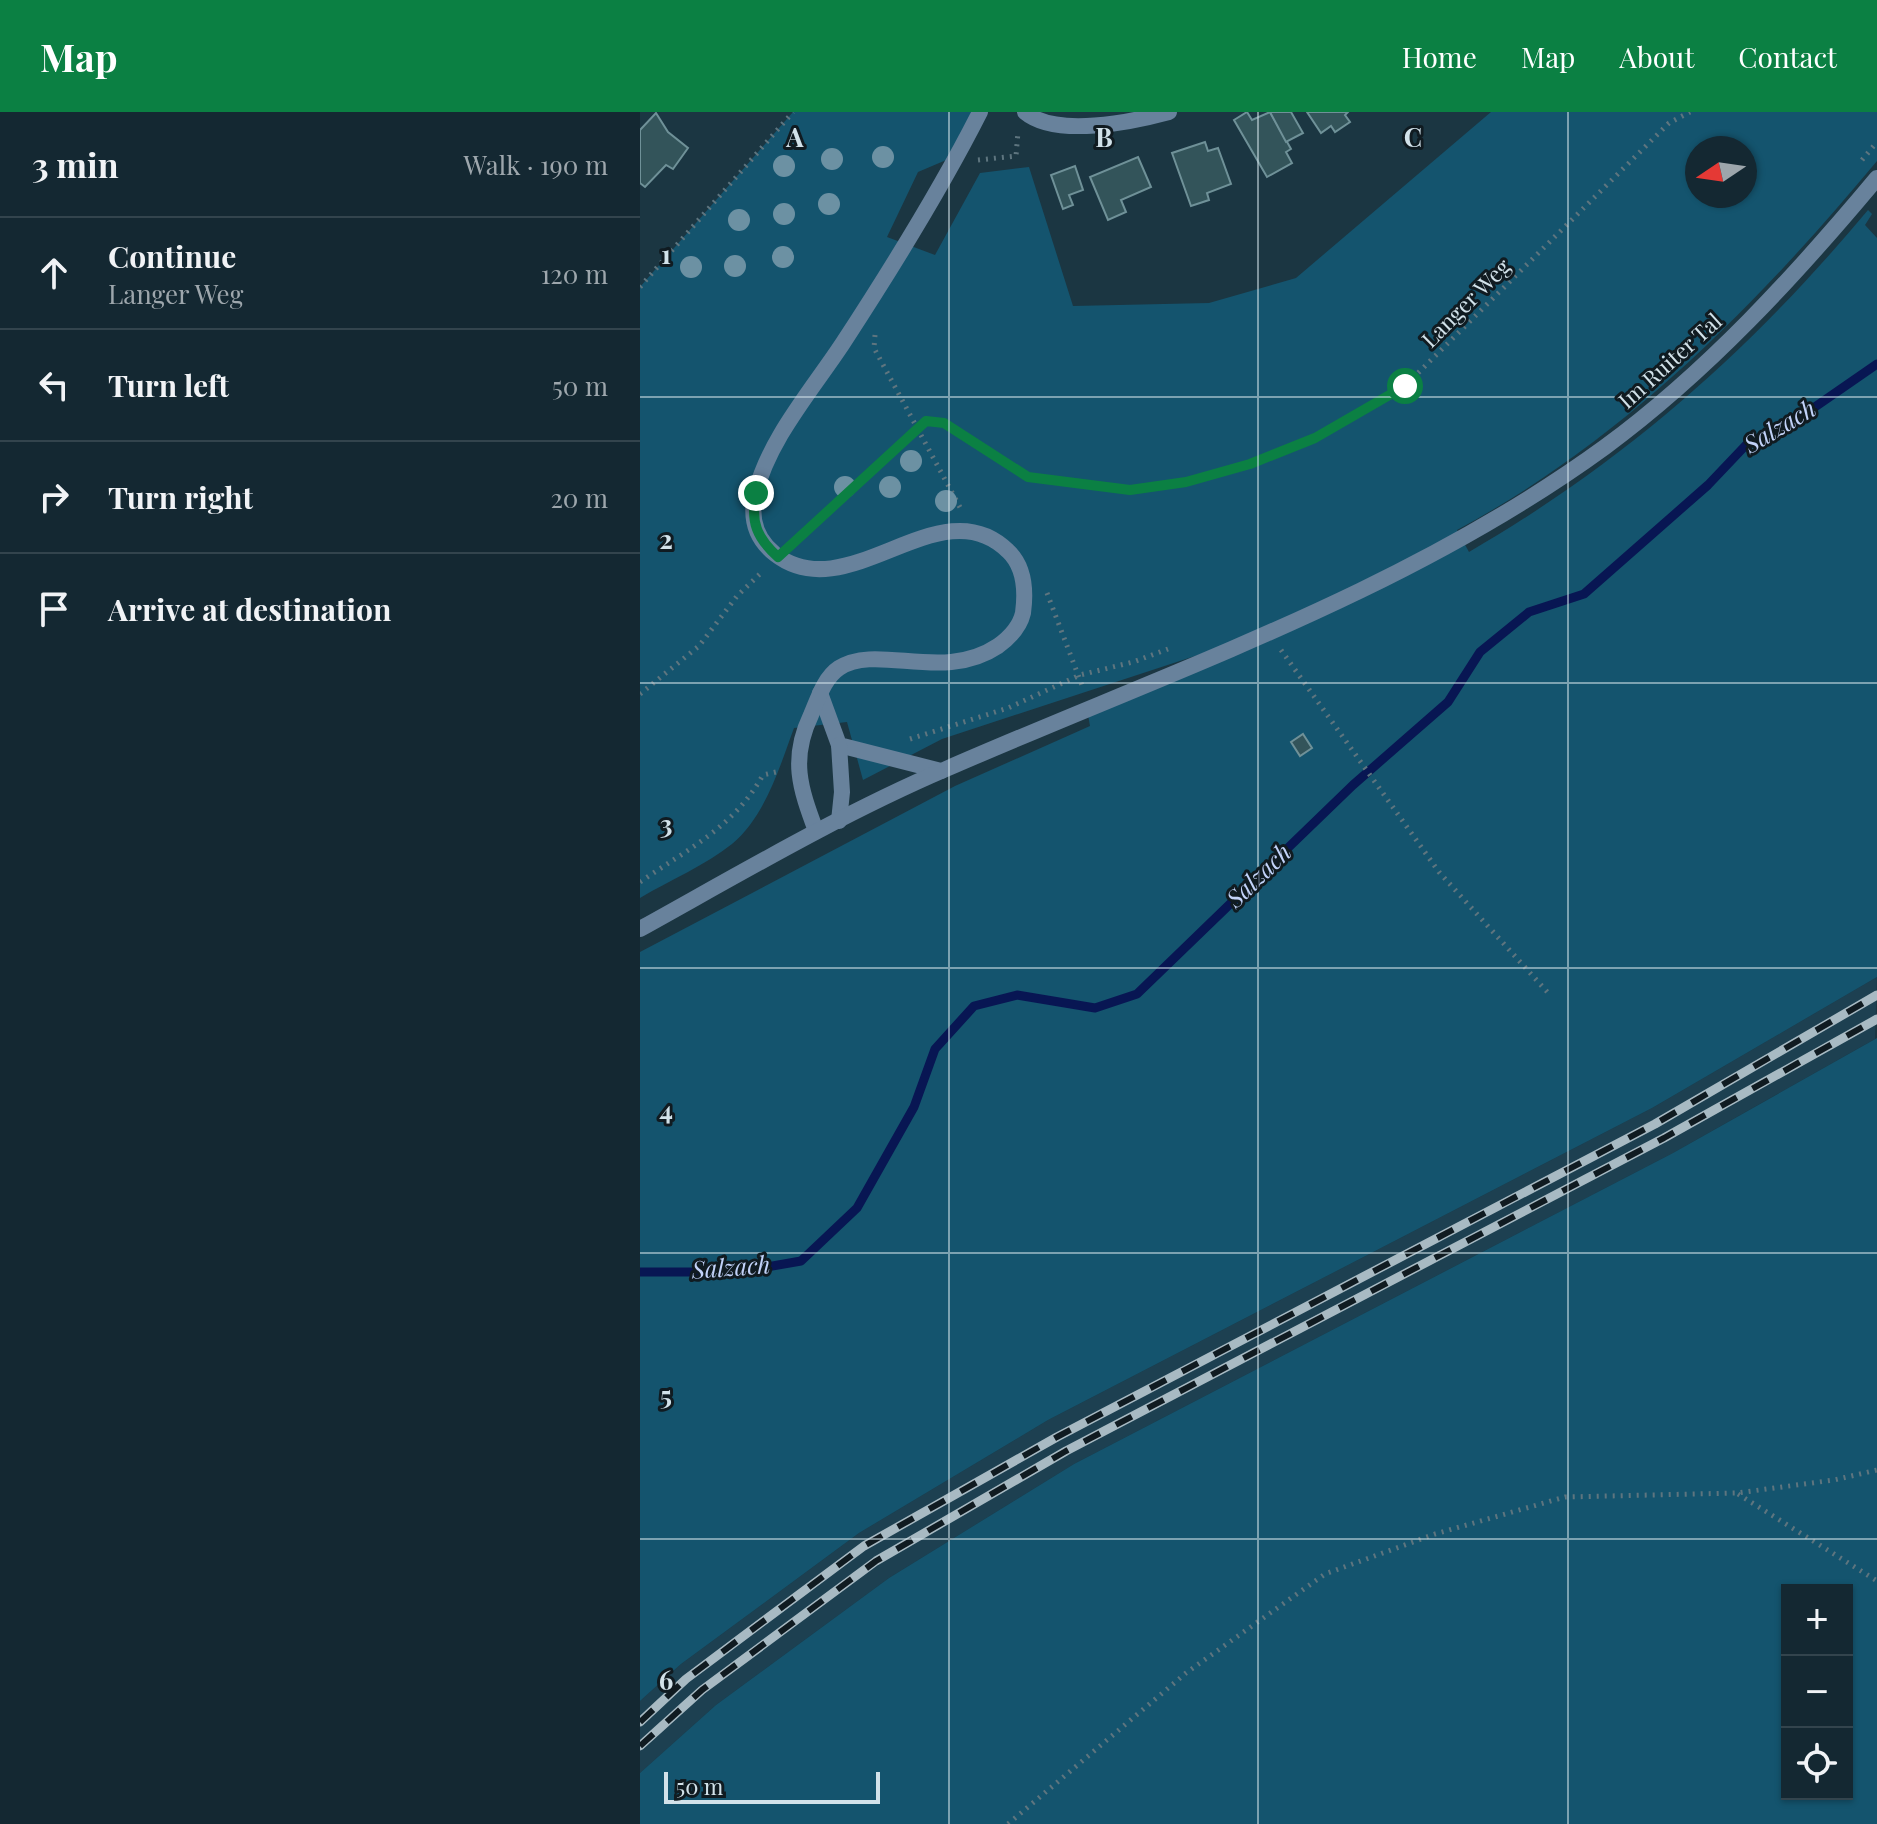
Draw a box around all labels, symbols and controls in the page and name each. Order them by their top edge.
text: Map [40,31,117,82]
text: Home [1402,38,1477,75]
text: Map [1521,38,1575,75]
text: About [1619,38,1694,75]
text: Contact [1738,38,1837,75]
text: A [785,119,804,154]
text: B [1095,119,1113,154]
text: C [1404,119,1422,154]
north arrow [1685,136,1757,208]
text: 3 min [32,141,119,187]
text: Walk · 190 m [464,147,608,182]
text: Continue [108,236,236,276]
text: 1 [661,236,671,271]
icon: ahead [32,251,76,295]
street label: Langer Weg [1414,251,1517,353]
text: 120 m [541,256,608,291]
text: Langer Weg [108,276,243,311]
street label: Im Ruiter Tal [1611,306,1728,415]
icon: left [32,363,76,407]
text: Turn left [108,365,229,405]
text: 50 m [552,368,608,403]
route start [1387,368,1423,404]
water label: Salzach [1736,391,1821,460]
icon: right [32,475,76,519]
route end [738,475,774,511]
text: Turn right [108,477,253,517]
text: 20 m [550,480,608,515]
text: 2 [659,521,673,556]
icon: arrive [32,587,76,631]
text: Arrive at destination [108,589,391,629]
text: 3 [660,806,672,841]
water label: Salzach [1217,836,1297,914]
text: 4 [659,1092,673,1127]
water label: Salzach [689,1247,771,1285]
text: 5 [660,1377,672,1412]
map controls [1781,1584,1853,1800]
button: + [1781,1584,1853,1656]
button: − [1781,1656,1853,1728]
text: 6 [659,1662,673,1697]
button: locate [1781,1728,1853,1800]
scale bar [664,1768,880,1804]
text: 50 m [676,1771,723,1801]

